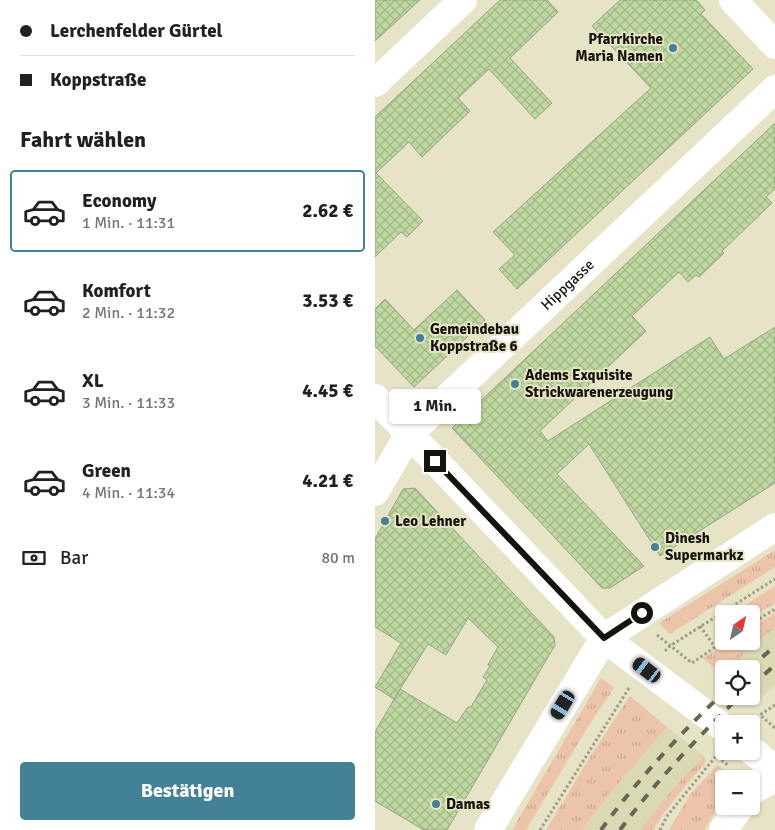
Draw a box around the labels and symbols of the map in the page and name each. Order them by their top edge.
place label: Pfarrkirche Maria Namen [575,30,663,65]
marker: Pfarrkirche Maria Namen [667,42,679,54]
street label: Hippgasse [537,255,598,314]
place label: Gemeindebau Koppstraße 6 [430,320,519,355]
marker: Gemeindebau Koppstraße 6 [414,332,426,344]
place label: Adems Exquisite Strickwarenerzeugung [525,366,673,401]
marker: Adems Exquisite Strickwarenerzeugung [509,378,521,390]
callout: 1 Min. [389,388,481,424]
route end [424,450,446,472]
place label: Leo Lehner [395,512,466,530]
marker: Leo Lehner [379,515,391,527]
place label: Dinesh Supermarkz [665,529,744,564]
marker: Dinesh Supermarkz [649,541,661,553]
route start [631,602,653,624]
north arrow [715,605,760,650]
car [630,655,663,685]
car [548,688,577,722]
place label: Damas [446,795,490,813]
marker: Damas [430,798,442,810]

